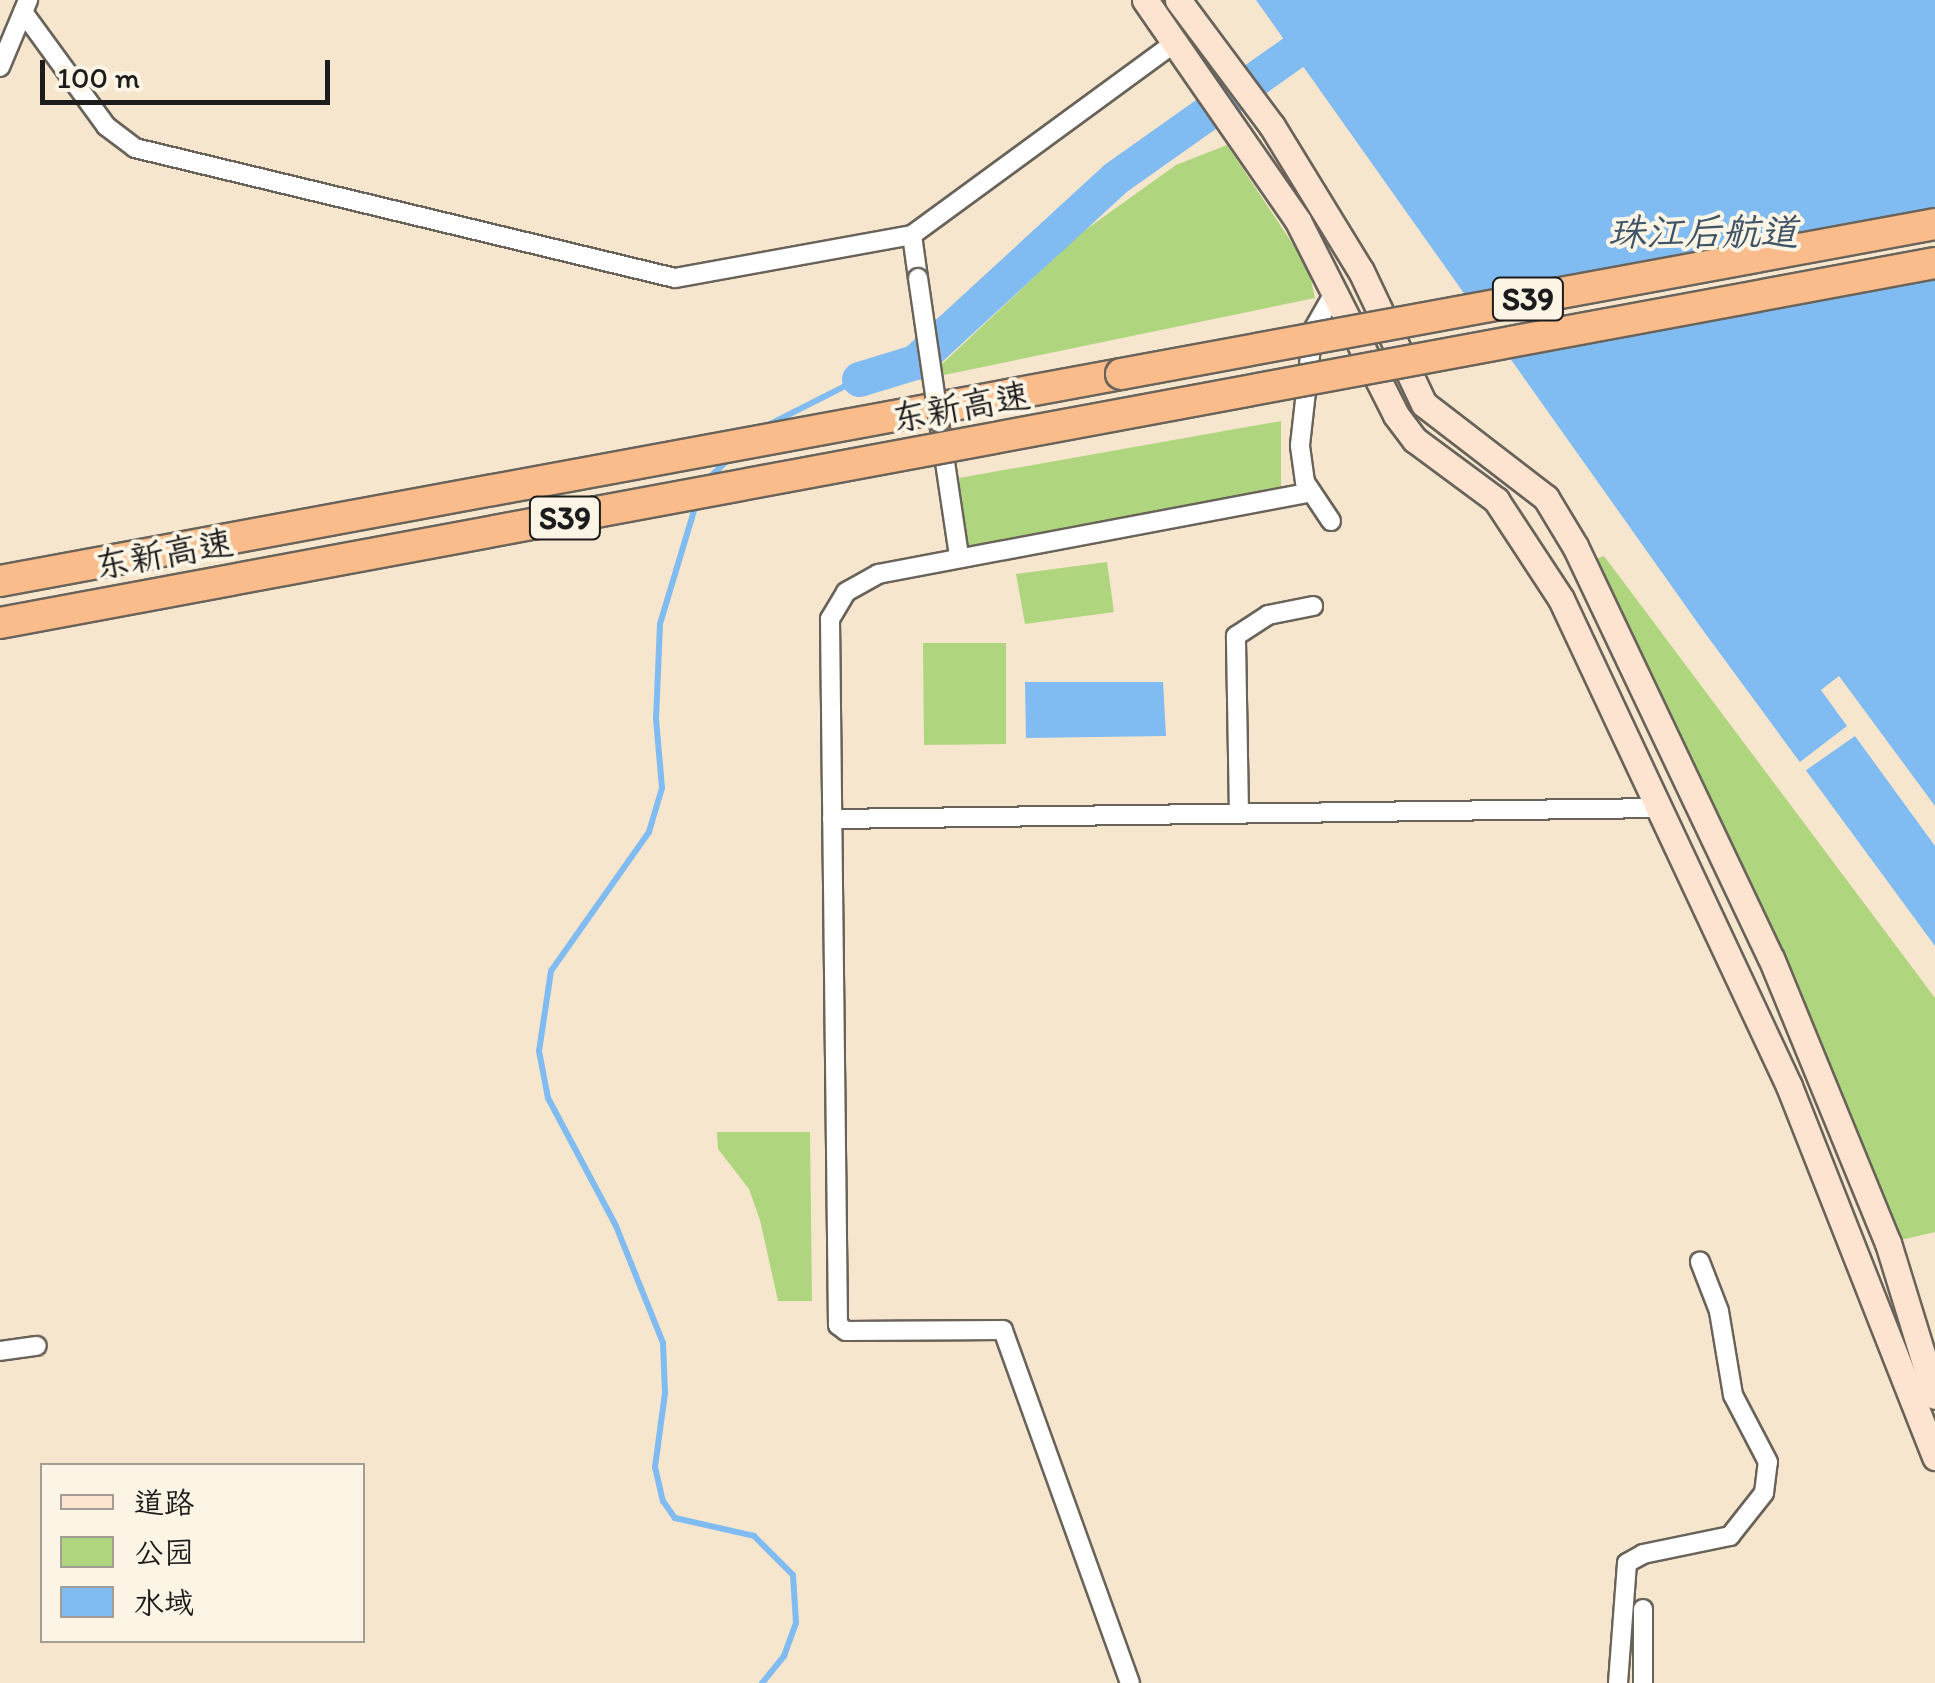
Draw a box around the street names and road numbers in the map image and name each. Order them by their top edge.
road number: S39 [1490,272,1566,326]
street label: 东新高速 [888,374,1034,440]
road number: S39 [528,491,602,545]
street label: 东新高速 [91,521,237,587]

